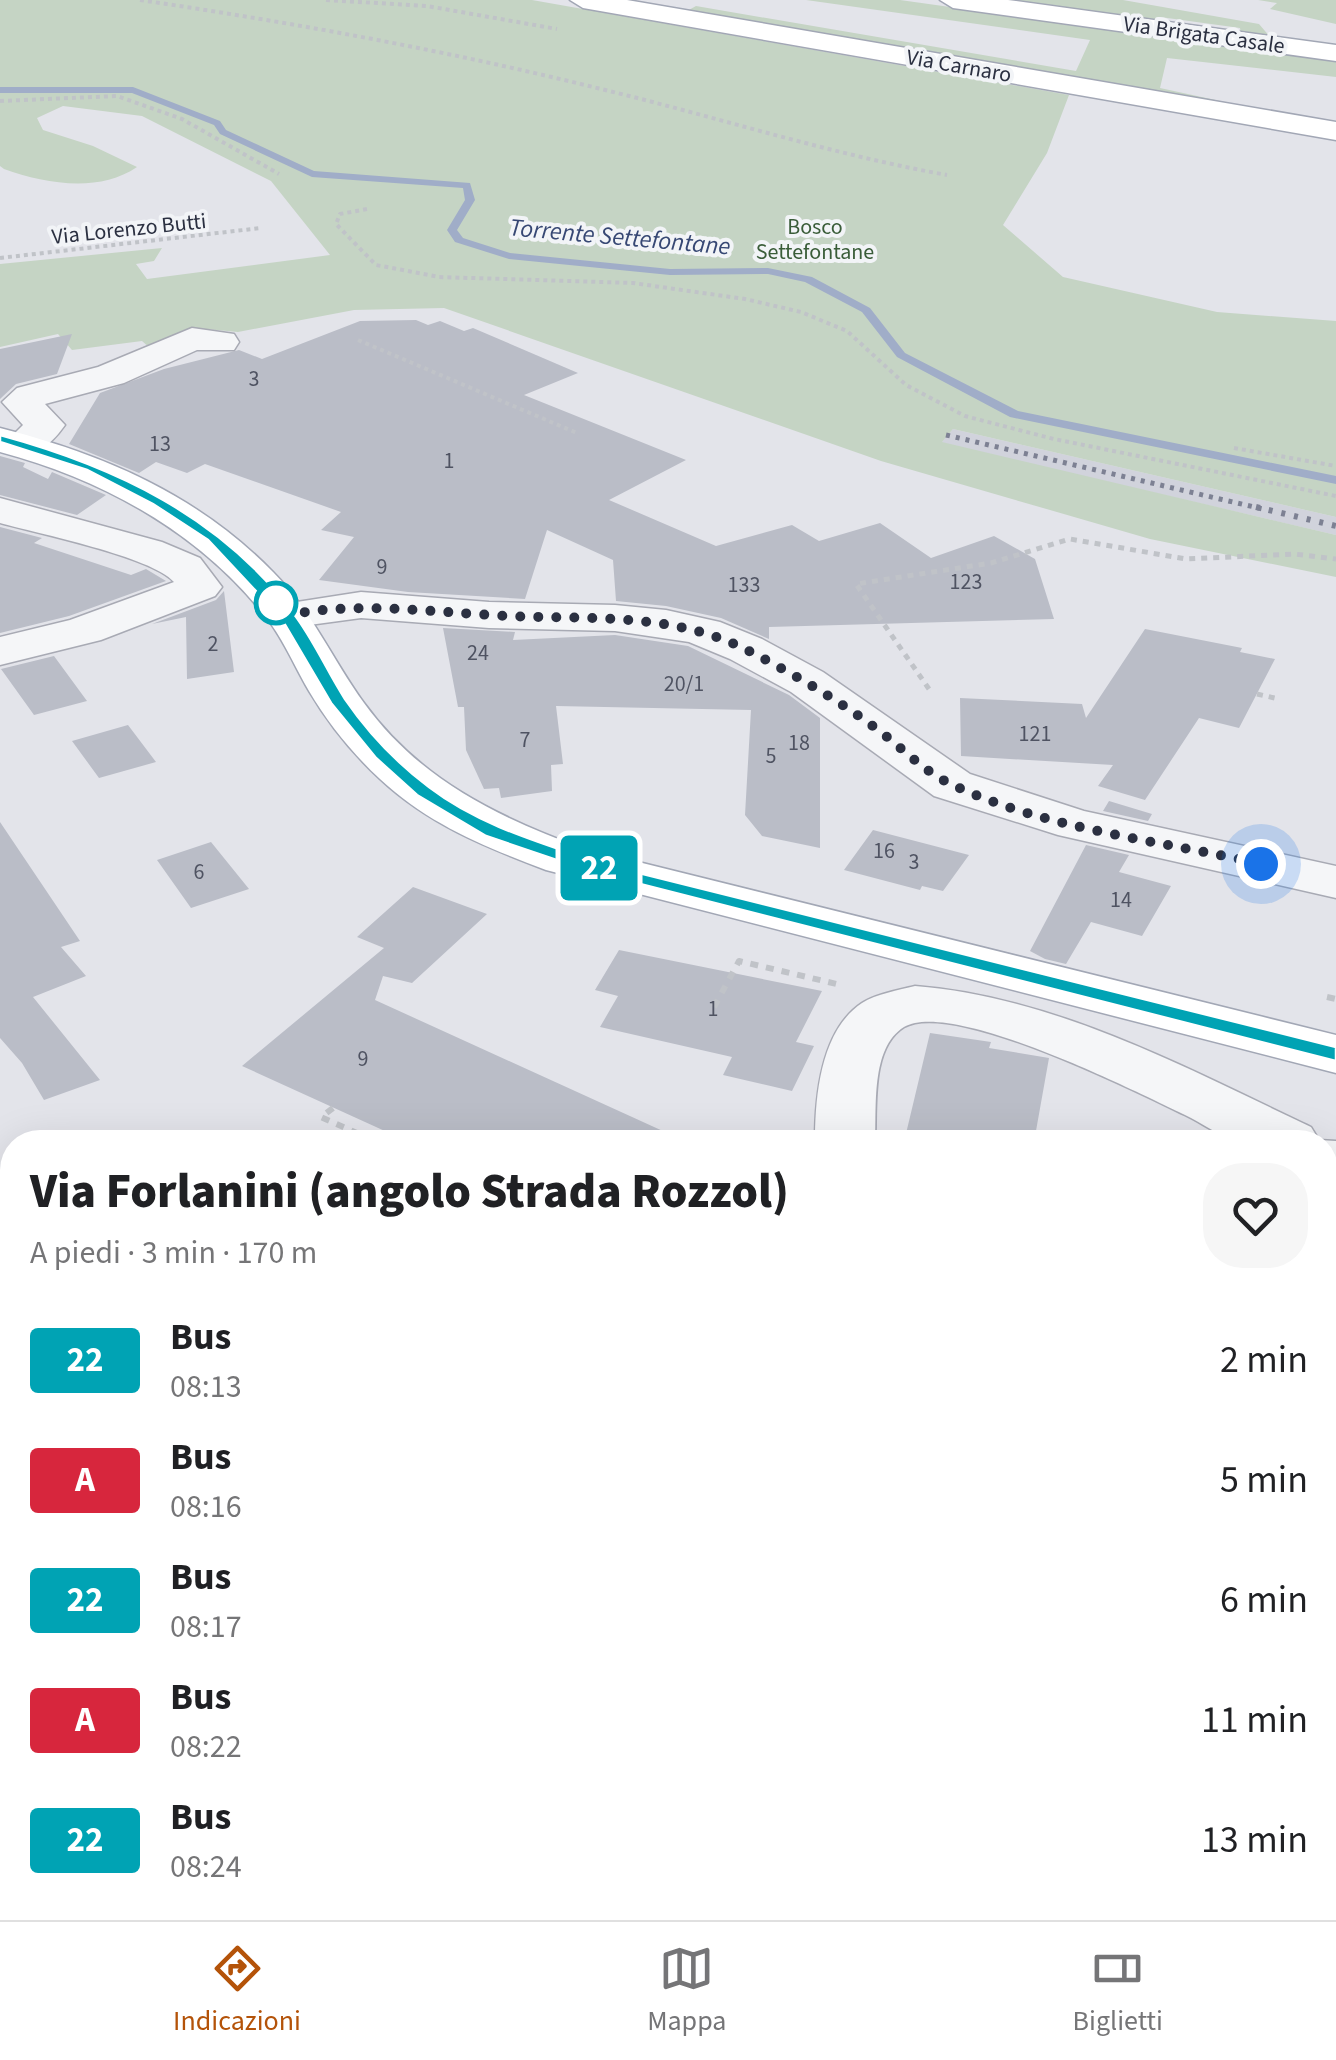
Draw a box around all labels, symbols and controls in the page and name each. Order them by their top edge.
street label: Via Brigata Casale [1121,8,1287,62]
street label: Via Carnaro [904,41,1014,91]
street label: Via Lorenzo Butti [50,205,208,253]
water label: Torrente Settefontane [508,209,732,265]
park label: Bosco Settefontane [756,211,874,268]
house number: 3 [249,363,259,395]
house number: 13 [149,428,171,460]
house number: 1 [444,445,454,477]
house number: 9 [377,551,387,583]
house number: 123 [950,566,982,598]
house number: 133 [728,569,760,601]
unlabelled marker [255,582,297,624]
house number: 2 [208,628,218,660]
house number: 24 [467,637,489,669]
house number: 20/1 [664,668,704,700]
house number: 121 [1019,718,1051,750]
house number: 7 [520,724,531,756]
house number: 18 [788,727,810,759]
house number: 5 [766,740,776,772]
house number: 16 [873,835,895,867]
line badge: 22 [554,836,644,900]
your location [1236,839,1286,889]
text: 22 [581,843,617,893]
house number: 3 [909,846,919,878]
house number: 6 [194,856,205,888]
house number: 14 [1110,884,1132,916]
house number: 1 [708,993,718,1025]
house number: 9 [358,1043,368,1075]
text: Via Forlanini (angolo Strada Rozzol) [30,1158,789,1226]
button: heart [1203,1163,1308,1268]
text: A piedi · 3 min · 170 m [30,1230,317,1276]
text: Bus [170,1310,231,1364]
text: 2 min [1220,1333,1308,1387]
text: 22 [67,1335,103,1385]
text: 08:13 [170,1364,242,1410]
text: Bus [170,1430,231,1484]
text: 5 min [1220,1453,1308,1507]
text: A [75,1455,95,1505]
text: 08:16 [170,1484,242,1530]
text: Bus [170,1550,231,1604]
text: 6 min [1220,1573,1308,1627]
text: 22 [67,1575,103,1625]
text: 08:17 [170,1604,242,1650]
text: Bus [170,1670,231,1724]
text: 11 min [1201,1693,1308,1747]
text: A [75,1695,95,1745]
text: 08:22 [170,1724,242,1770]
text: Bus [170,1790,231,1844]
text: 13 min [1201,1813,1308,1867]
text: 22 [67,1815,103,1865]
text: 08:24 [170,1844,242,1890]
tab: Indicazioni [173,1941,301,2041]
tab: Mappa [647,1941,726,2041]
tab: Biglietti [1073,1941,1163,2041]

